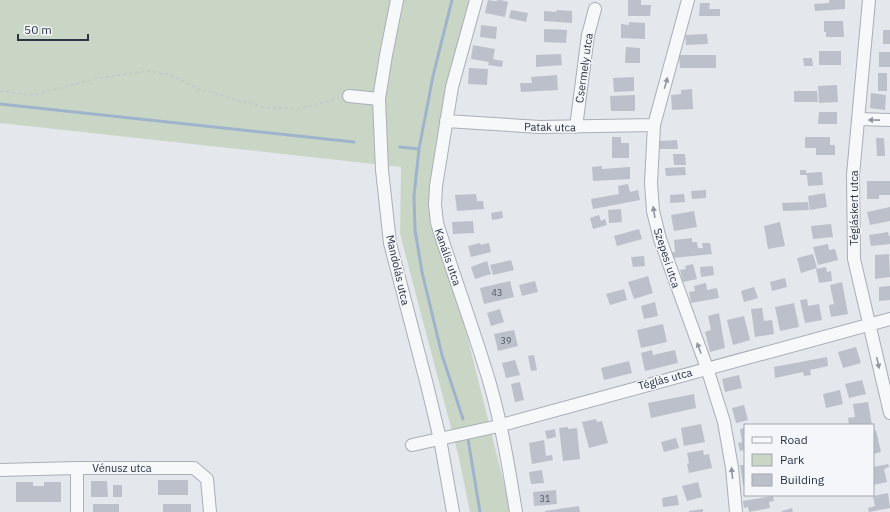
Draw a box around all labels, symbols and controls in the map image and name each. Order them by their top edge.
scale bar [18,16,88,42]
text: 50 m [24,22,52,37]
street label: Csermely utca [572,32,596,104]
one-way arrow [663,77,669,89]
one-way arrow [867,117,880,123]
street label: Patak utca [524,120,576,134]
street label: Tégláskert utca [847,170,861,246]
one-way arrow [651,205,657,218]
street label: Kanális utca [432,226,464,288]
street label: Szepesi utca [651,226,683,290]
street label: Mandolás utca [383,233,413,307]
house number: 43 [492,287,502,298]
house number: 39 [501,335,511,346]
one-way arrow [696,341,702,353]
one-way arrow [876,357,882,369]
street label: Téglás utca [636,365,694,393]
legend [744,424,874,496]
text: Road [780,432,808,447]
text: Park [780,452,805,467]
street label: Vénusz utca [92,461,152,475]
one-way arrow [729,467,736,479]
text: Building [780,472,825,487]
house number: 31 [540,493,550,504]

